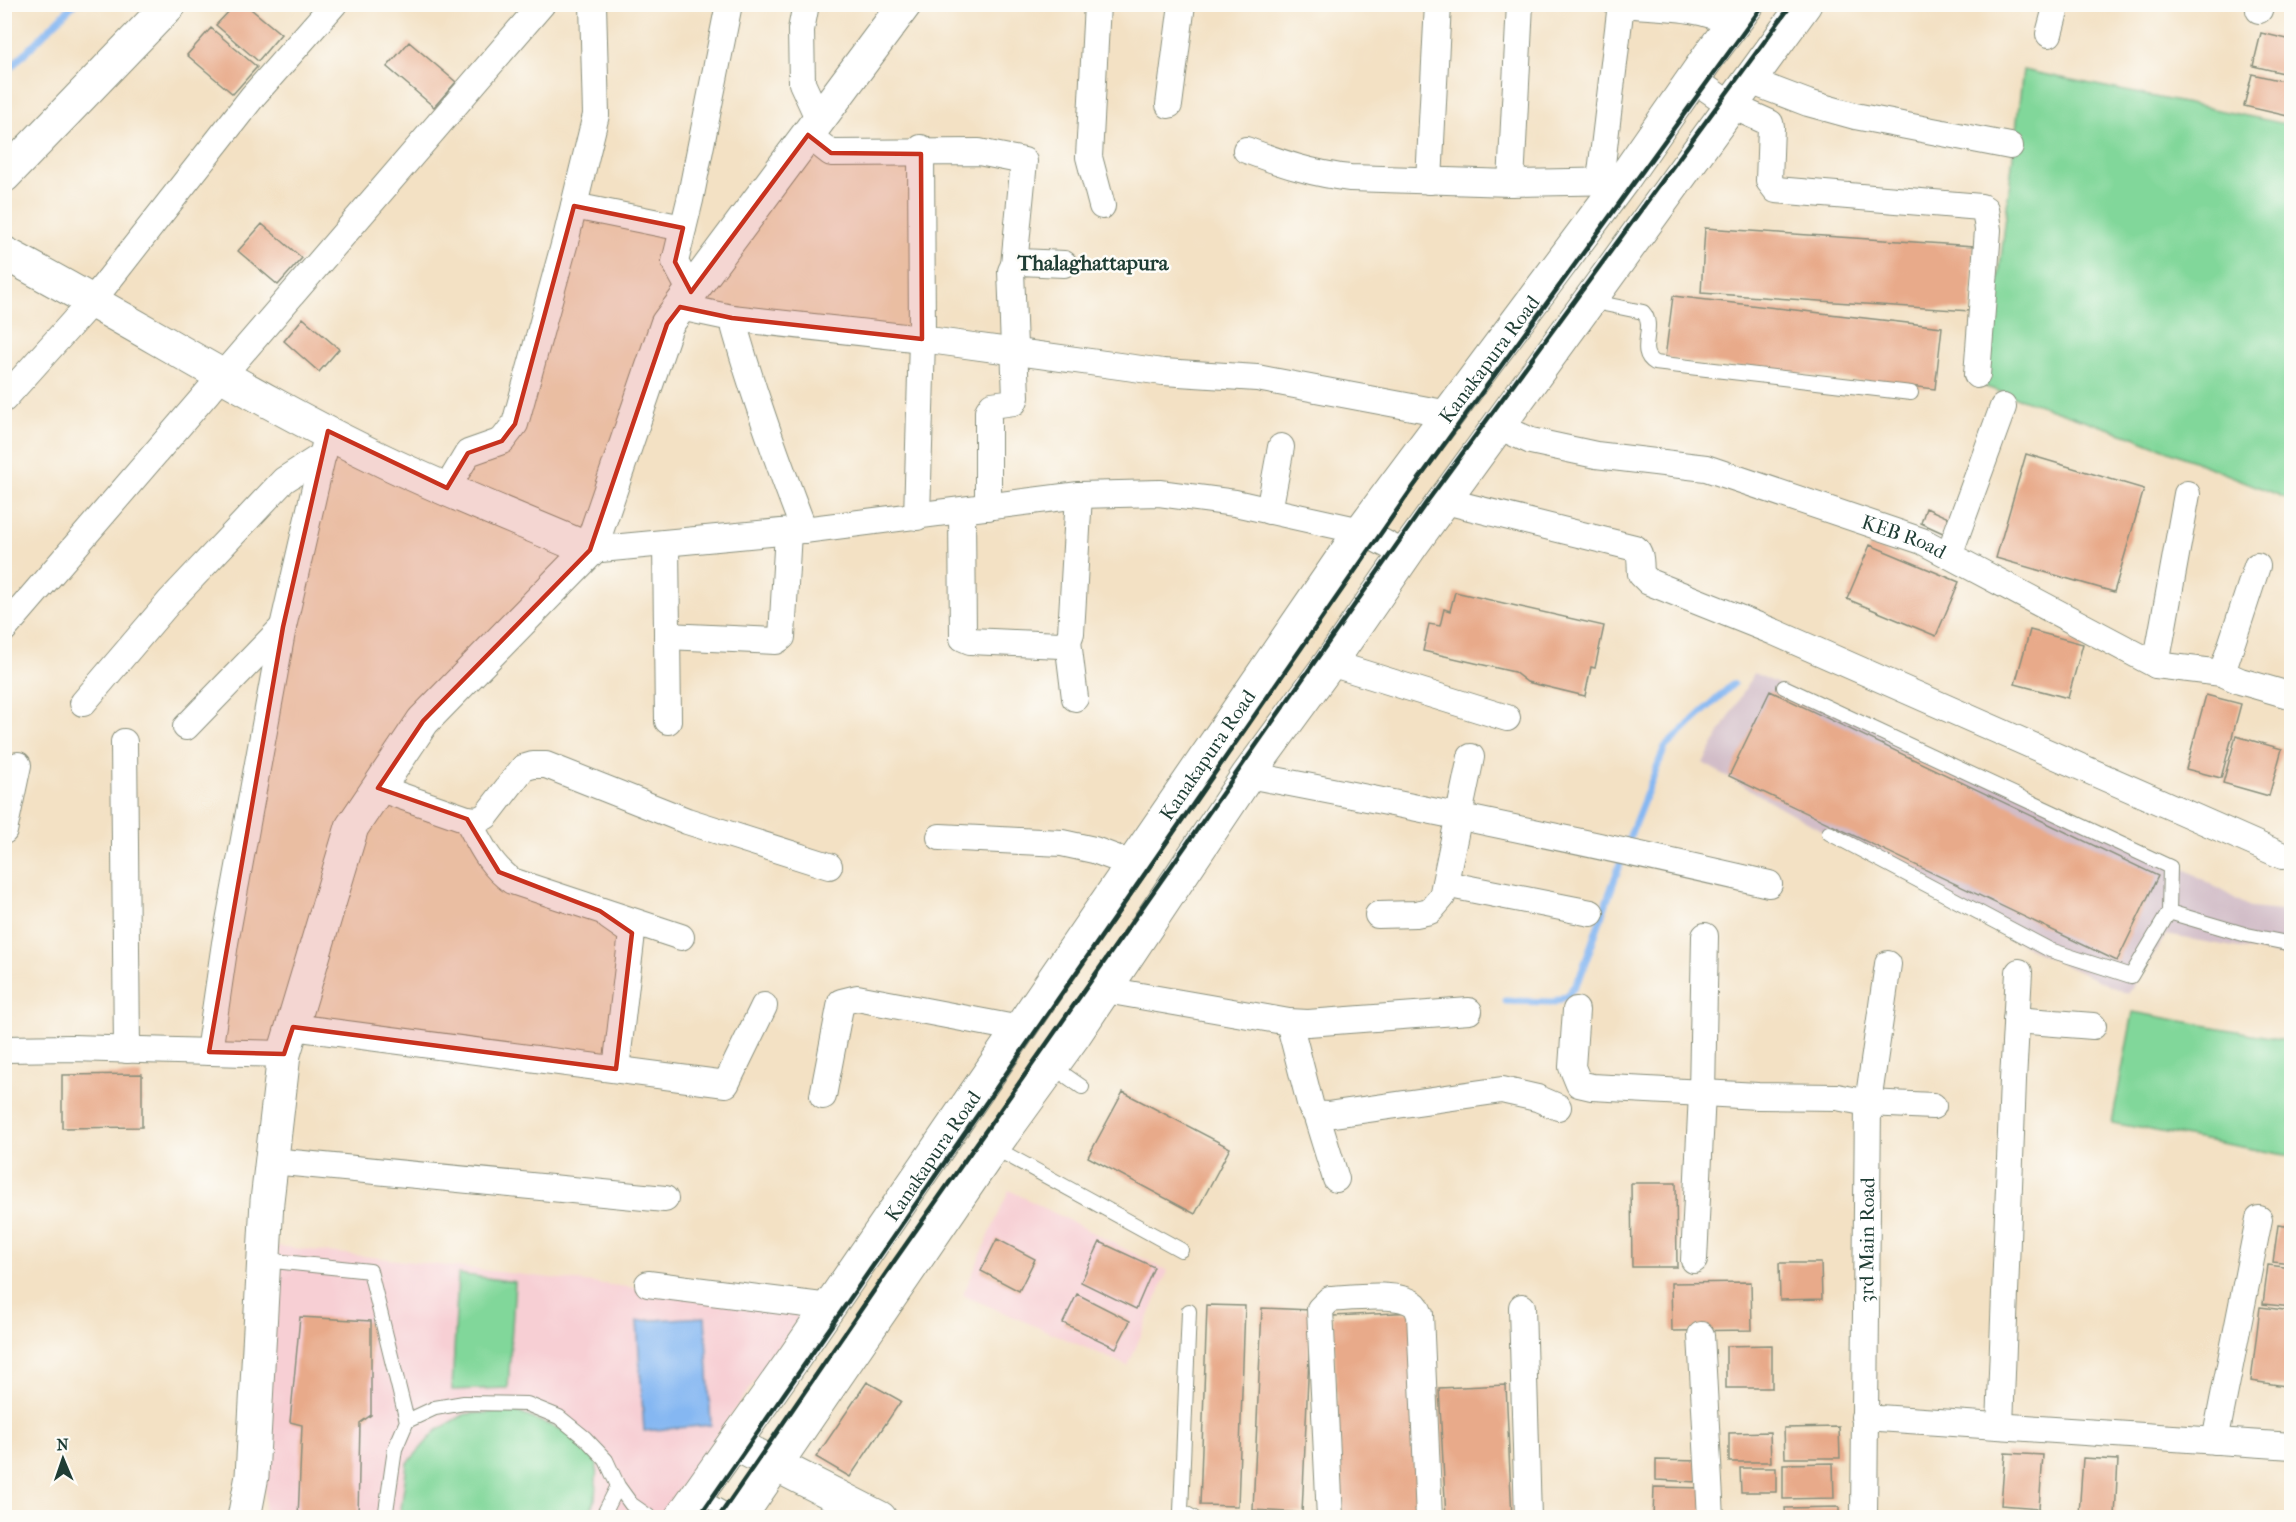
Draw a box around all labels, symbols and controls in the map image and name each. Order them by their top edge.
district label: Thalaghattapura [1017,251,1170,275]
street label: Kanakapura Road [1435,290,1545,428]
street label: KEB Road [1859,510,1951,564]
street label: Kanakapura Road [1155,685,1261,825]
street label: Kanakapura Road [880,1086,986,1226]
street label: 3rd Main Road [1855,1176,1879,1303]
north arrow [33,1429,93,1489]
text: N [56,1435,70,1454]

